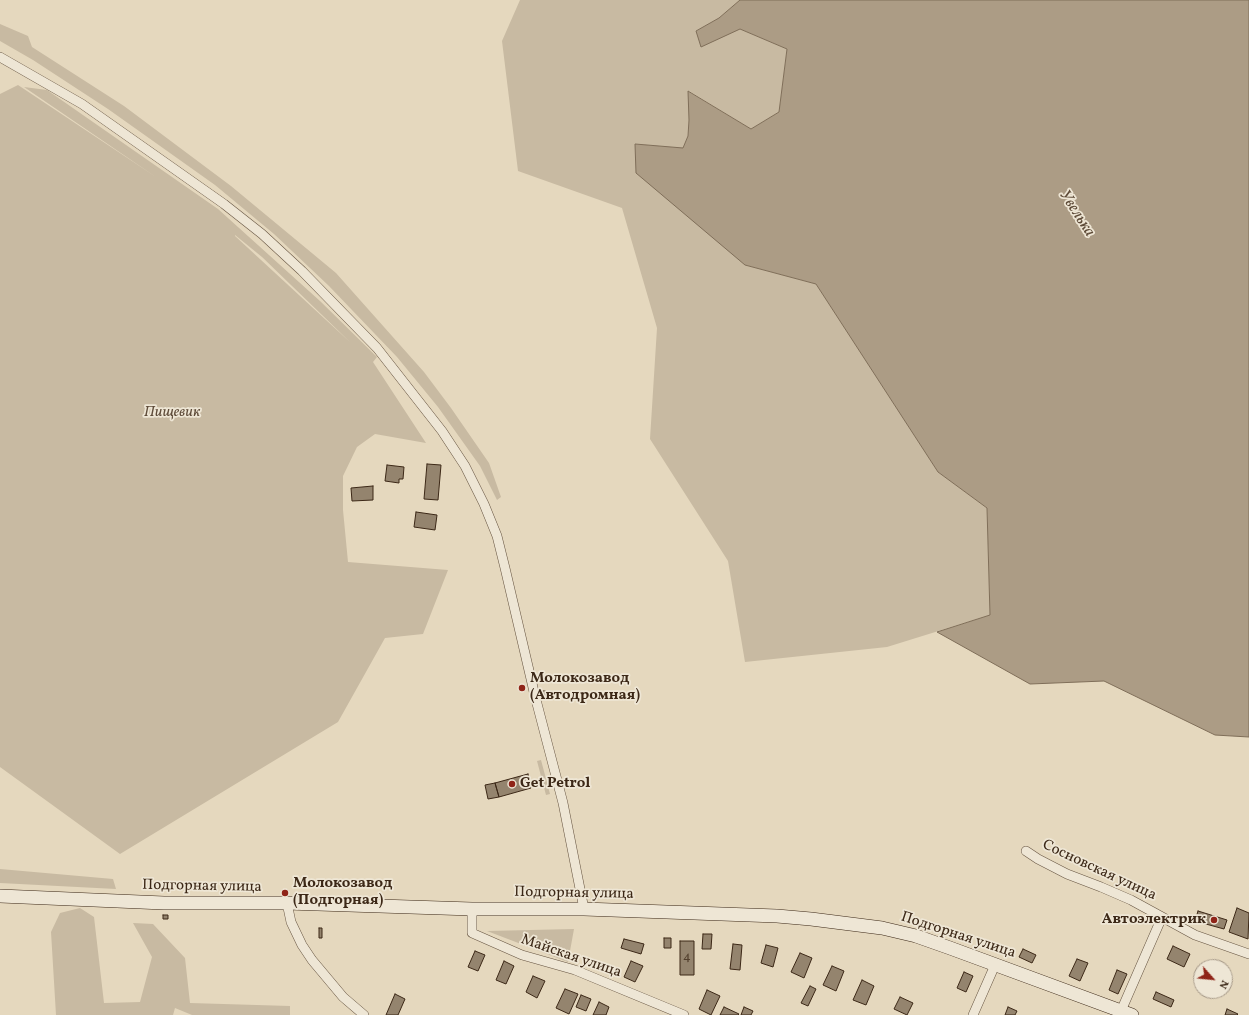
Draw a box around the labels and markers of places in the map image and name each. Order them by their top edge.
place label: Молокозавод (Автодромная) [530,670,640,705]
marker: Молокозавод (Автодромная) [517,683,527,693]
place label: Get Petrol [520,775,590,793]
marker: Get Petrol [507,779,517,789]
place label: Молокозавод (Подгорная) [293,875,392,910]
marker: Молокозавод (Подгорная) [280,888,290,898]
place label: Автоэлектрик [1102,911,1206,929]
marker: Автоэлектрик [1209,915,1219,925]

